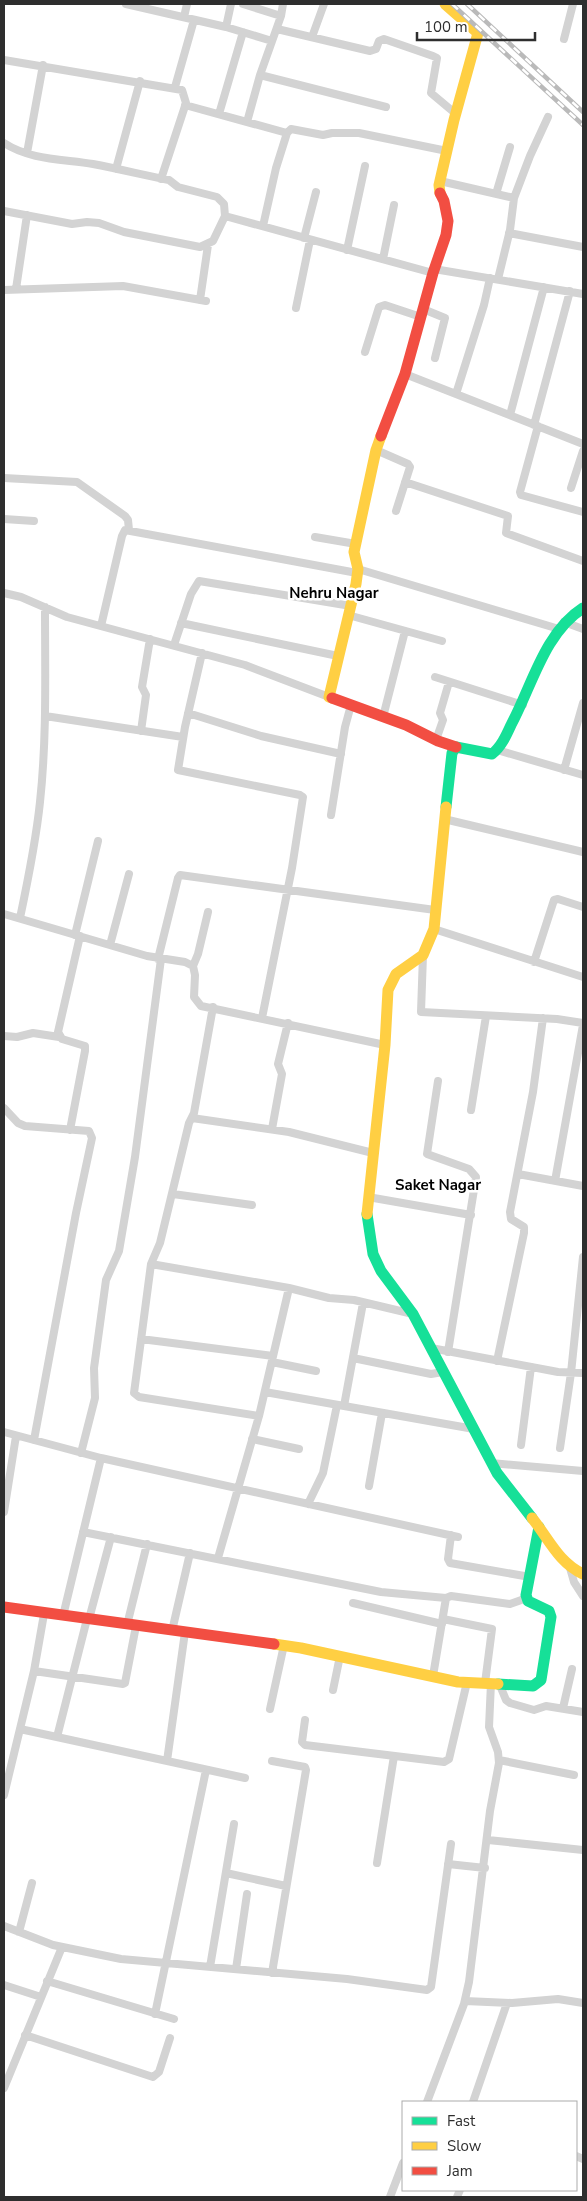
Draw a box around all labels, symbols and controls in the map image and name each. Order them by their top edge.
scale bar [417,10,534,42]
text: 100 m [424,17,468,37]
district label: Nehru Nagar [289,583,379,603]
district label: Saket Nagar [395,1175,481,1195]
legend [402,2101,577,2191]
text: Fast [447,2111,476,2131]
text: Slow [447,2136,482,2156]
text: Jam [446,2161,473,2181]

